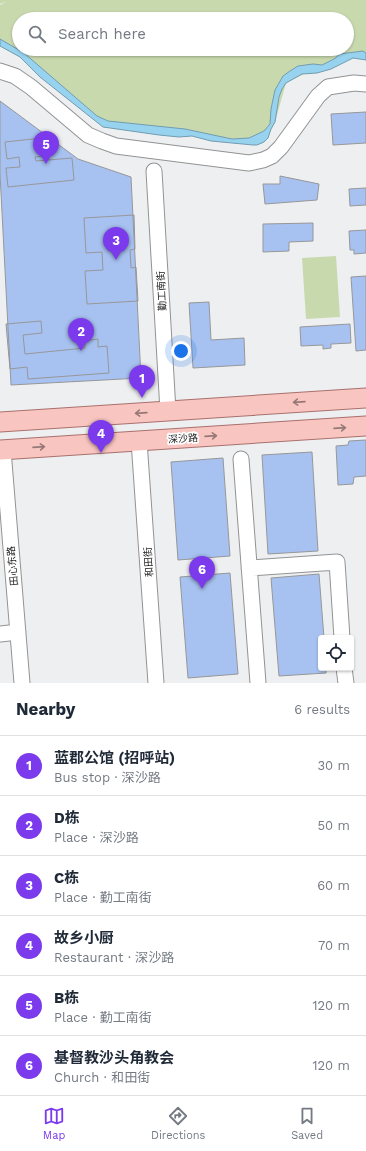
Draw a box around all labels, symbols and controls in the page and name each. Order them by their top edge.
search box [12,12,354,56]
icon: search [26,23,48,45]
text: Search here [58,25,146,43]
pin: 5 [33,131,59,164]
pin: 3 [103,227,129,260]
street label: 勤工南街 [155,271,168,311]
pin: 2 [68,318,94,351]
your location [171,341,191,361]
pin: 1 [129,365,155,398]
one-way arrow [293,399,306,406]
one-way arrow [135,409,148,416]
pin: 4 [88,420,114,453]
one-way arrow [333,424,346,431]
street label: 深沙路 [168,432,198,445]
one-way arrow [204,433,217,440]
one-way arrow [32,444,45,451]
street label: 田心东路 [5,546,20,586]
street label: 和田街 [142,547,155,577]
pin: 6 [189,556,215,589]
map controls [318,635,354,671]
button: locate [318,635,354,671]
text: Nearby [16,699,75,719]
text: 6 results [294,702,350,717]
text: 蓝郡公馆 (招呼站) [54,749,175,767]
text: 1 [26,758,32,773]
text: 30 m [318,758,350,773]
text: Bus stop · 深沙路 [54,770,161,785]
text: D栋 [54,809,80,827]
text: 2 [25,818,33,833]
text: 50 m [318,818,350,833]
text: Place · 深沙路 [54,830,139,845]
text: C栋 [54,869,79,887]
text: 3 [25,878,33,893]
text: 60 m [317,878,350,893]
text: Place · 勤工南街 [54,890,152,905]
text: 故乡小厨 [54,929,114,947]
text: 4 [25,938,33,953]
text: 70 m [318,938,350,953]
text: Restaurant · 深沙路 [54,950,174,965]
text: B栋 [54,989,79,1007]
text: 5 [25,998,33,1013]
text: 120 m [312,998,350,1013]
text: Place · 勤工南街 [54,1010,152,1025]
text: 基督教沙头角教会 [54,1049,174,1067]
text: 6 [25,1058,33,1073]
text: 120 m [312,1058,350,1073]
text: Church · 和田街 [54,1070,150,1085]
tab: Map [43,1105,65,1142]
tab: Directions [151,1105,205,1142]
tab: Saved [291,1105,323,1142]

